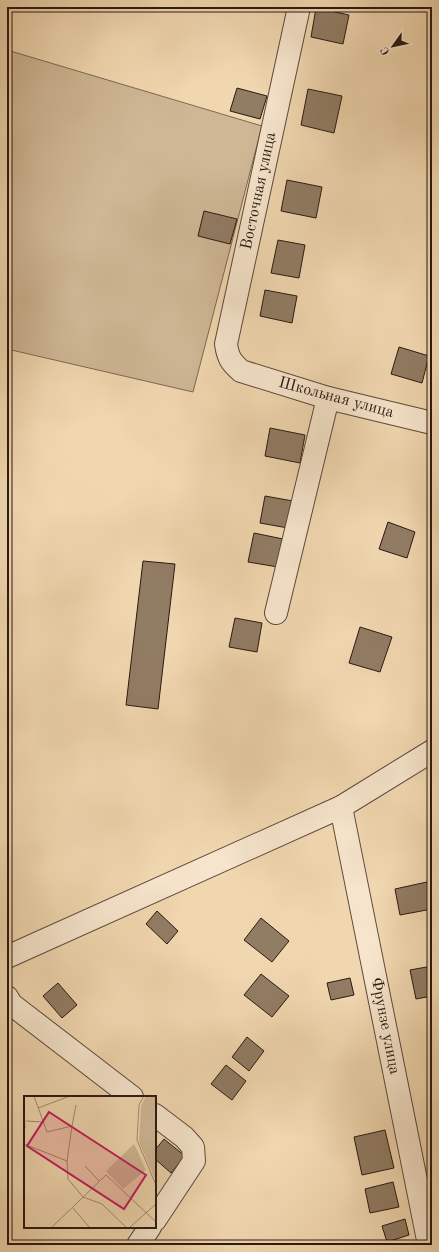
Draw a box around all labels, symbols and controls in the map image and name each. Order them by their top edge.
north arrow [373,26,413,66]
text: С [379,45,392,57]
street label: Восточная улица [239,131,279,251]
street label: Школьная улица [277,375,395,421]
street label: Фрунзе улица [368,976,402,1076]
inset map [24,1096,156,1228]

